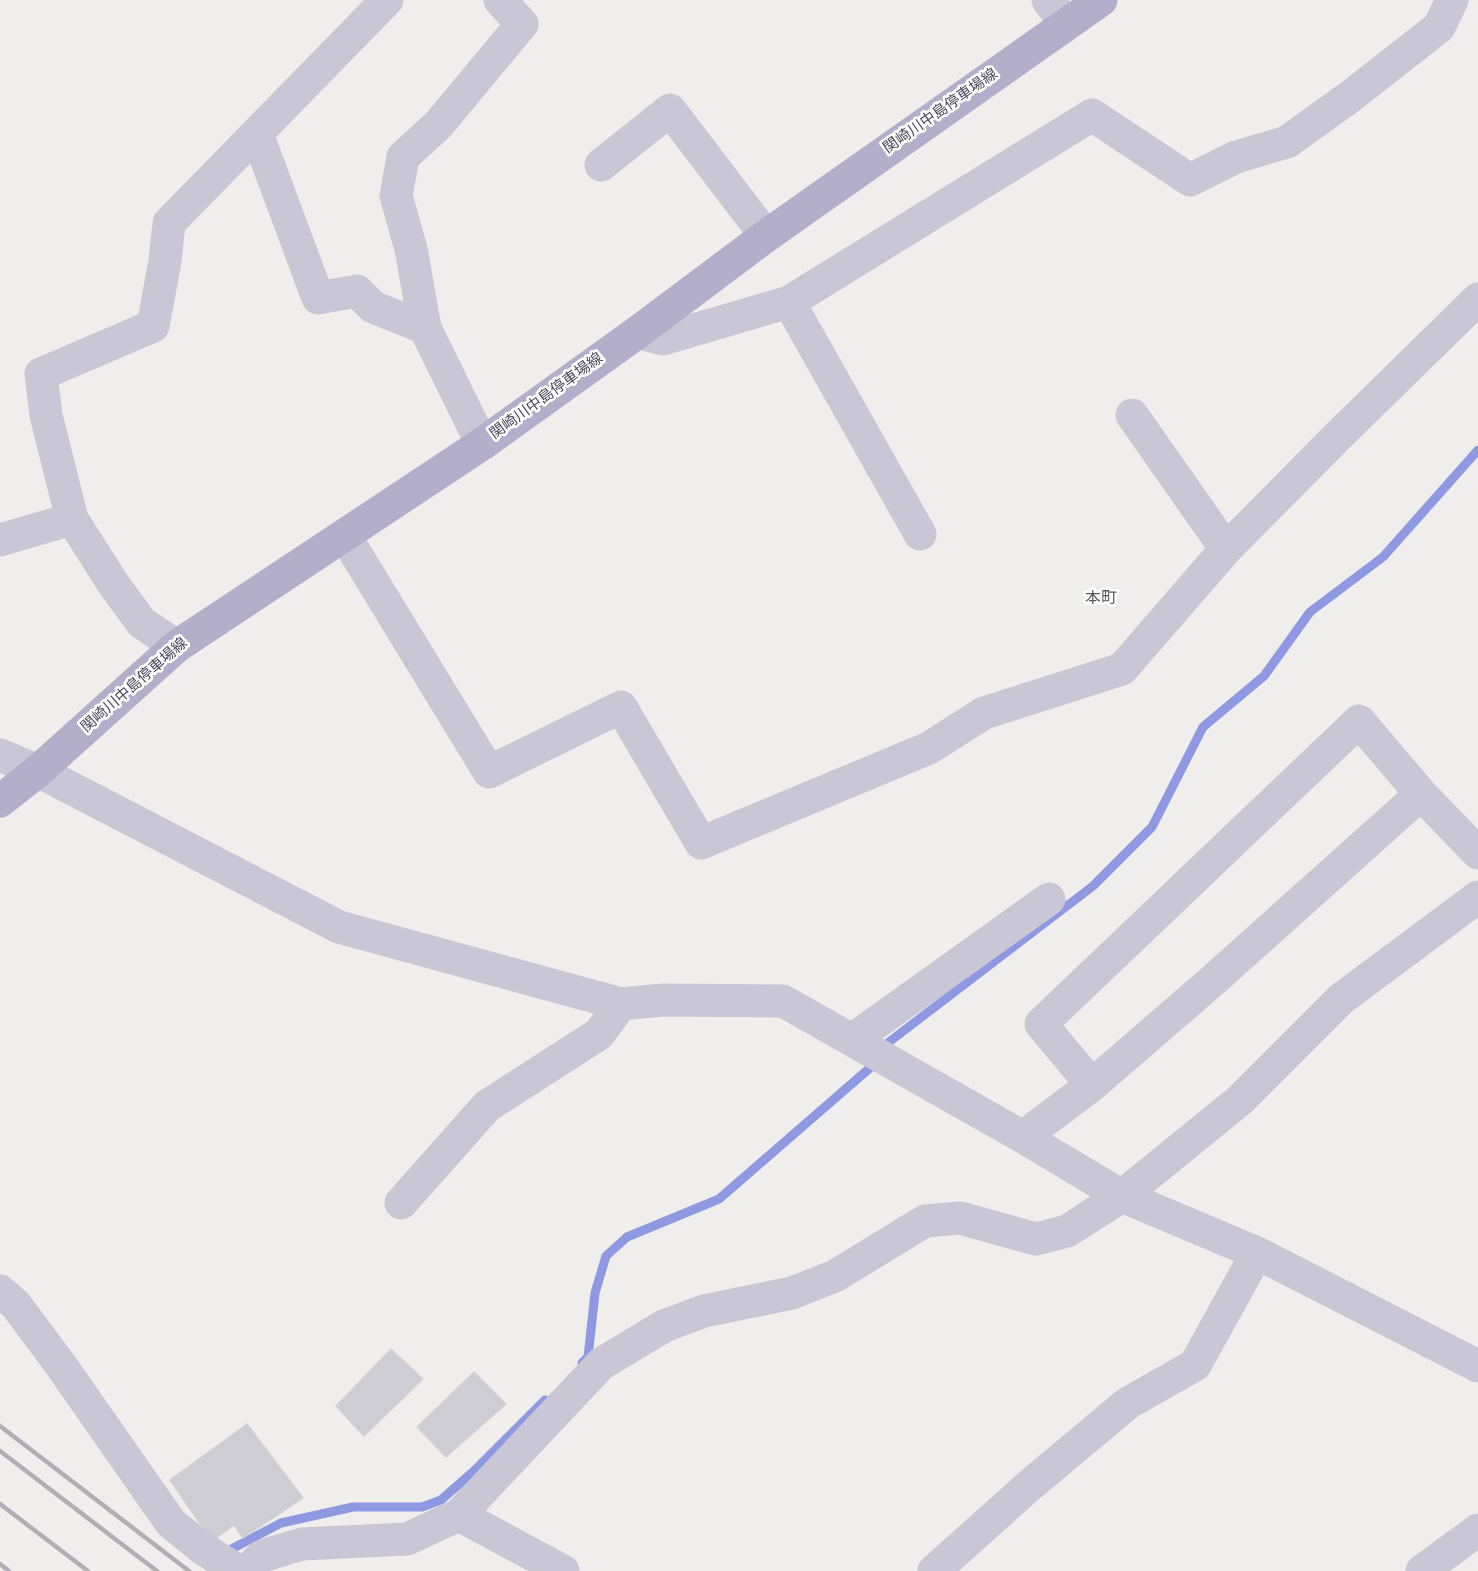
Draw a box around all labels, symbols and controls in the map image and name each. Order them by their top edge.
street label: 関崎川中島停車場線 [881,66,1001,158]
street label: 関崎川中島停車場線 [487,350,607,444]
district label: 本町 [1085,589,1117,609]
street label: 関崎川中島停車場線 [78,635,192,737]

